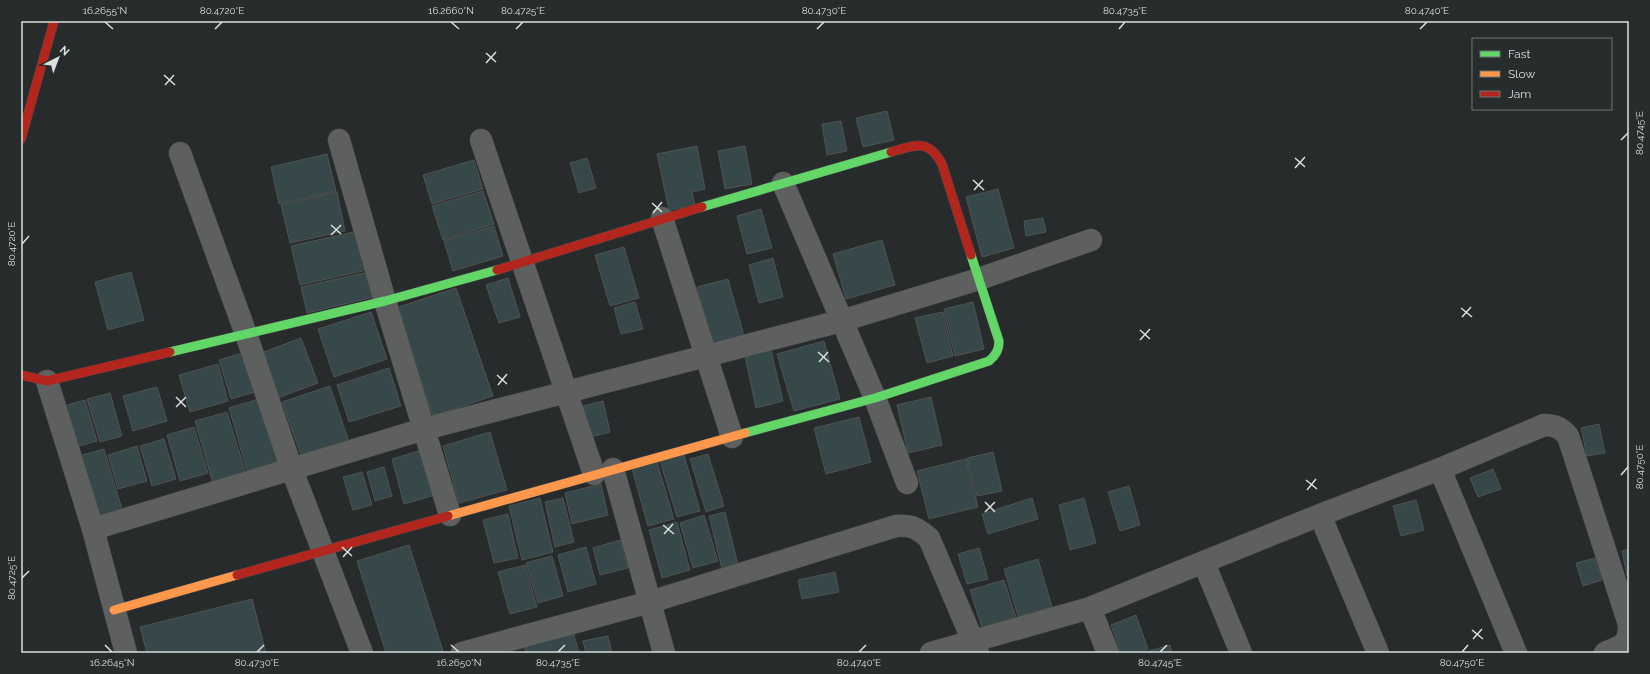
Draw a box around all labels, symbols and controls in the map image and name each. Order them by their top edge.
text: 16.2655°N [83,5,127,16]
text: 80.4720°E [200,5,244,16]
text: 16.2660°N [428,5,474,16]
text: 80.4725°E [501,5,545,16]
text: 80.4730°E [802,5,846,16]
text: 80.4735°E [1103,5,1147,16]
text: 80.4740°E [1405,5,1449,16]
north arrow [38,38,78,78]
legend [1472,38,1612,110]
text: N [57,43,72,59]
text: Fast [1508,47,1531,61]
text: Slow [1508,67,1535,81]
text: Jam [1508,87,1531,101]
text: 80.4745°E [1634,111,1645,155]
text: 80.4720°E [6,222,17,266]
text: 80.4750°E [1634,445,1645,489]
text: 80.4725°E [6,556,17,600]
text: 16.2645°N [90,657,134,668]
text: 80.4730°E [235,657,279,668]
text: 16.2650°N [436,657,482,668]
text: 80.4735°E [536,657,580,668]
text: 80.4740°E [837,657,881,668]
text: 80.4745°E [1138,657,1182,668]
text: 80.4750°E [1440,657,1484,668]

